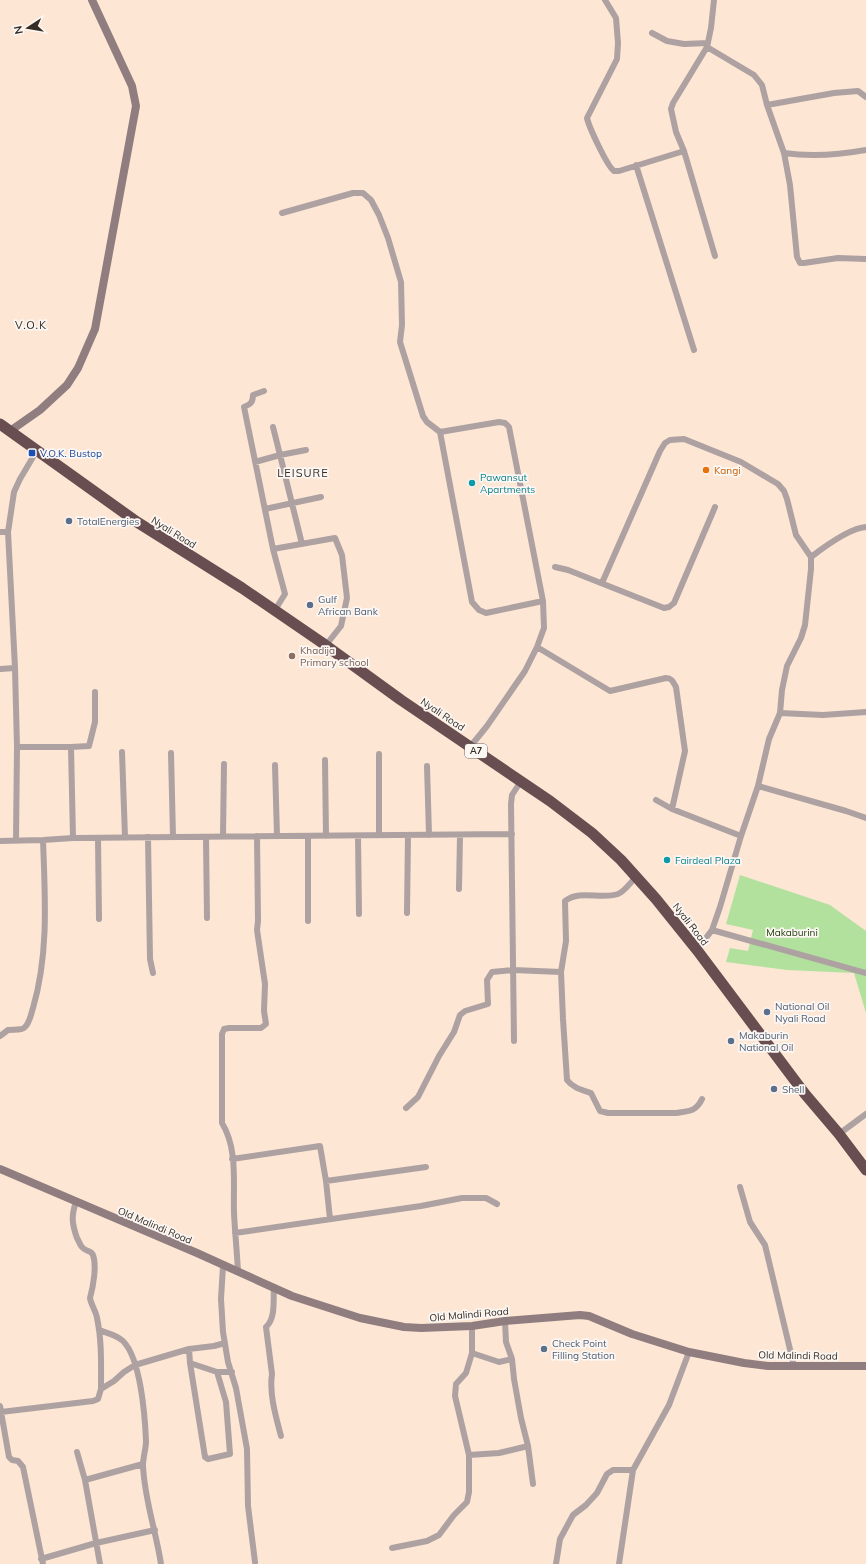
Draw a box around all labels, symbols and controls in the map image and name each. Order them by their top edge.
north arrow [8,8,48,48]
text: N [11,25,26,36]
district label: V.O.K [15,318,47,332]
place label: V.O.K. Bustop [40,447,102,460]
marker: V.O.K. Bustop [27,448,37,458]
place label: Kangi [714,464,741,477]
marker: Kangi [701,465,711,475]
district label: LEISURE [277,466,329,480]
place label: Pawansut Apartments [480,471,535,496]
marker: Pawansut Apartments [467,478,477,488]
street label: Nyali Road [149,514,199,551]
place label: TotalEnergies [77,515,139,528]
marker: TotalEnergies [64,516,74,526]
place label: Gulf African Bank [318,593,379,618]
marker: Gulf African Bank [305,600,315,610]
place label: Khadija Primary school [300,644,369,669]
marker: Khadija Primary school [287,651,297,661]
street label: Nyali Road [418,695,467,734]
road number: A7 [465,744,487,758]
place label: Fairdeal Plaza [675,854,741,867]
marker: Fairdeal Plaza [662,855,672,865]
street label: Nyali Road [670,900,711,948]
park label: Makaburini [766,926,818,939]
place label: National Oil Nyali Road [775,1000,829,1025]
marker: National Oil Nyali Road [762,1007,772,1017]
place label: Makaburin National Oil [739,1029,793,1054]
marker: Makaburin National Oil [726,1036,736,1046]
place label: Shell [782,1083,804,1096]
marker: Shell [769,1084,779,1094]
street label: Old Malindi Road [116,1204,194,1247]
street label: Old Malindi Road [429,1305,509,1324]
place label: Check Point Filling Station [552,1337,615,1362]
marker: Check Point Filling Station [539,1344,549,1354]
street label: Old Malindi Road [758,1348,838,1363]

